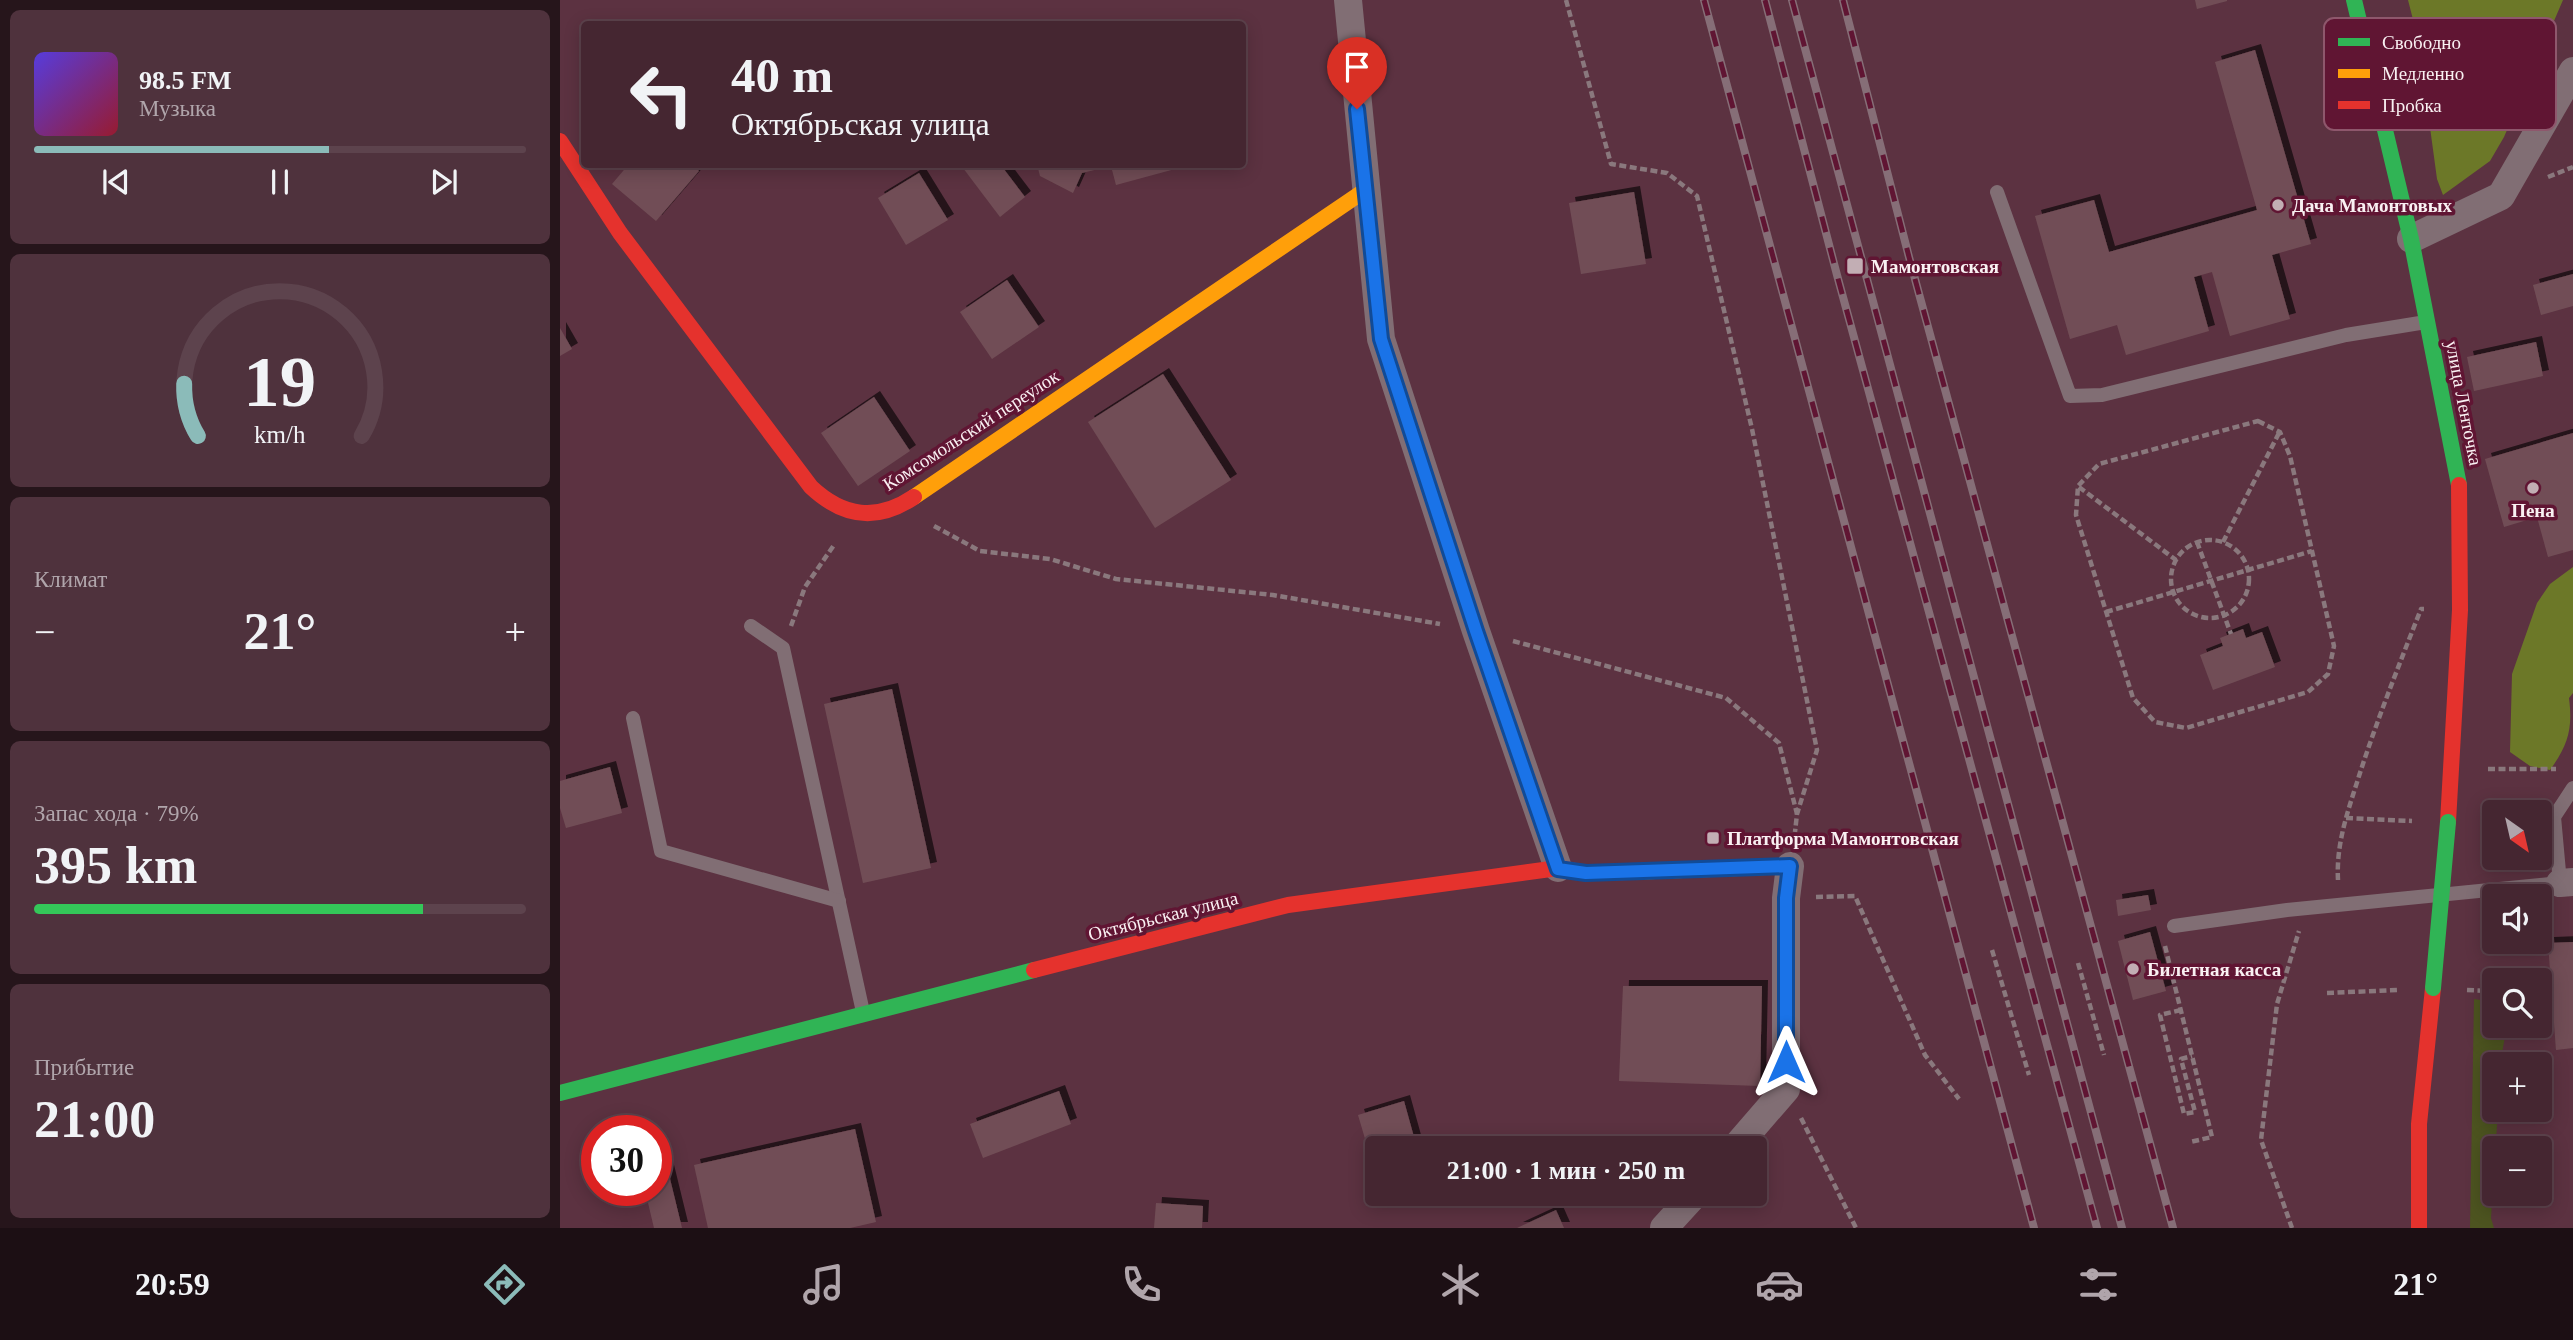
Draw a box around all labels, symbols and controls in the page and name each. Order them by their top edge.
legend [2324,18,2556,130]
text: Свободно [2382,32,2461,53]
pin [1327,37,1387,109]
text: 40 m [731,48,833,103]
icon: arrive [1338,48,1376,86]
icon: left [616,49,707,140]
text: Медленно [2382,63,2464,84]
text: 98.5 FM [139,66,231,95]
text: Пробка [2382,95,2442,116]
text: Музыка [139,96,216,121]
text: Октябрьская улица [731,106,990,142]
icon: previous [97,163,135,201]
icon: pause [261,163,299,201]
icon: next [425,163,463,201]
place label: Дача Мамонтовых [2292,195,2453,216]
marker: Дача Мамонтовых [2270,197,2286,213]
marker: Мамонтовская [1845,256,1865,276]
place label: Мамонтовская [1871,256,1999,277]
street label: улица Ленточка [2442,339,2487,468]
text: 19 [244,342,316,423]
street label: Комсомольский переулок [879,365,1064,495]
text: km/h [254,421,306,448]
marker: Пена [2525,480,2541,496]
place label: Пена [2511,500,2555,521]
text: Климат [34,567,107,592]
text: 21° [244,603,316,660]
text: − [34,611,55,653]
text: + [505,611,526,653]
north arrow [2482,800,2552,870]
map controls [2482,800,2552,1206]
text: Запас хода · 79% [34,801,199,826]
place label: Платформа Мамонтовская [1727,828,1959,849]
marker: Платформа Мамонтовская [1705,830,1721,846]
text: 395 km [34,837,197,894]
button: sound [2482,884,2552,954]
street label: Октябрьская улица [1086,887,1241,945]
place label: Билетная касса [2147,959,2282,980]
marker: Билетная касса [2125,961,2141,977]
button: search [2482,968,2552,1038]
position arrow [1749,1025,1823,1099]
button: + [2482,1052,2552,1122]
text: Прибытие [34,1055,134,1080]
text: 21:00 [34,1091,155,1148]
speed limit sign: 30 [581,1115,672,1206]
button: − [2482,1136,2552,1206]
text: 21:00 · 1 мин · 250 m [1447,1156,1685,1185]
icon: directions [480,1260,529,1309]
icon: music [799,1260,848,1309]
icon: phone [1117,1260,1166,1309]
icon: climate [1436,1260,1485,1309]
icon: car [1755,1260,1804,1309]
icon: filters [2074,1260,2123,1309]
text: 20:59 [135,1266,210,1302]
text: 21° [2393,1266,2438,1302]

